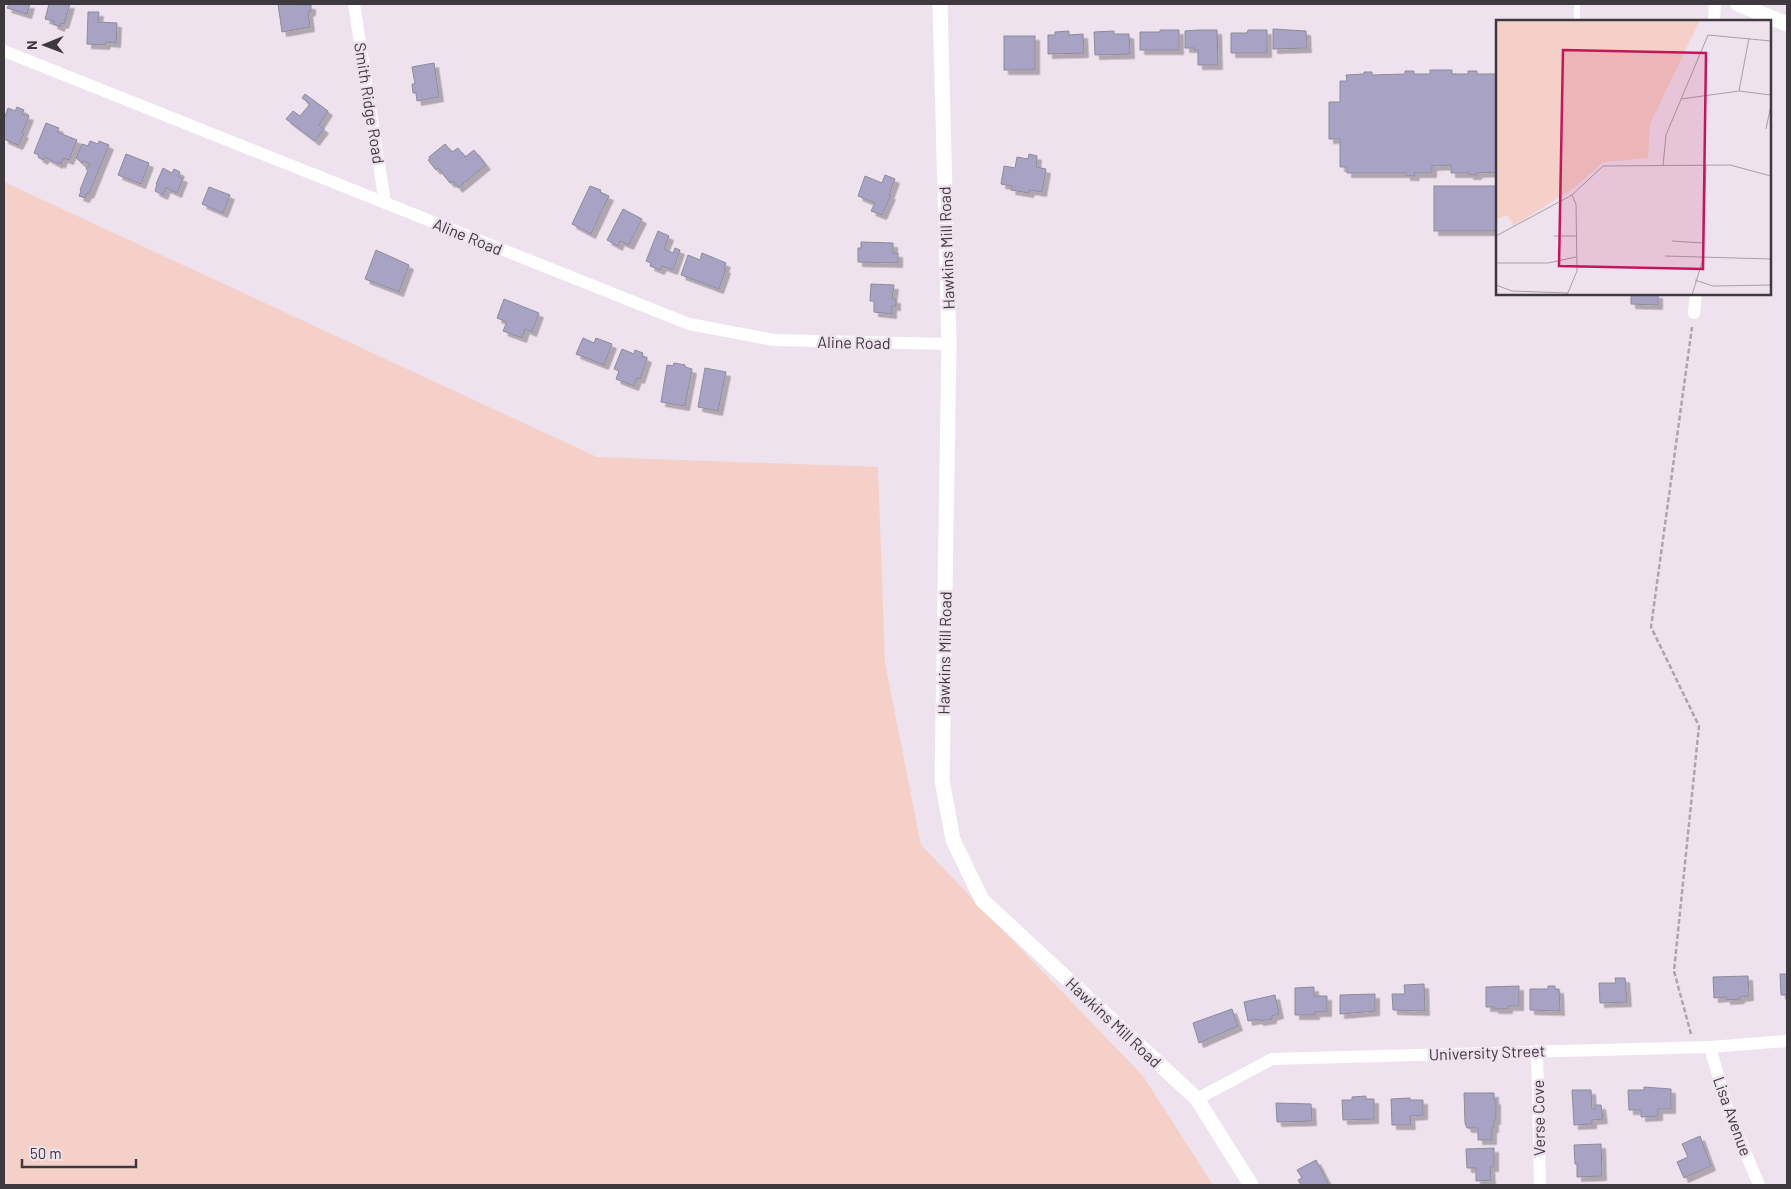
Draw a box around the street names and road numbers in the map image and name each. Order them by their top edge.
street label: Smith Ridge Road [351,41,389,165]
street label: Hawkins Mill Road [934,186,958,310]
street label: Aline Road [431,214,505,258]
street label: Aline Road [817,332,891,352]
street label: Hawkins Mill Road [933,591,955,715]
street label: Hawkins Mill Road [1062,973,1166,1071]
street label: University Street [1428,1040,1546,1064]
street label: Lisa Avenue [1710,1074,1756,1158]
street label: Verse Cove [1528,1080,1548,1156]

